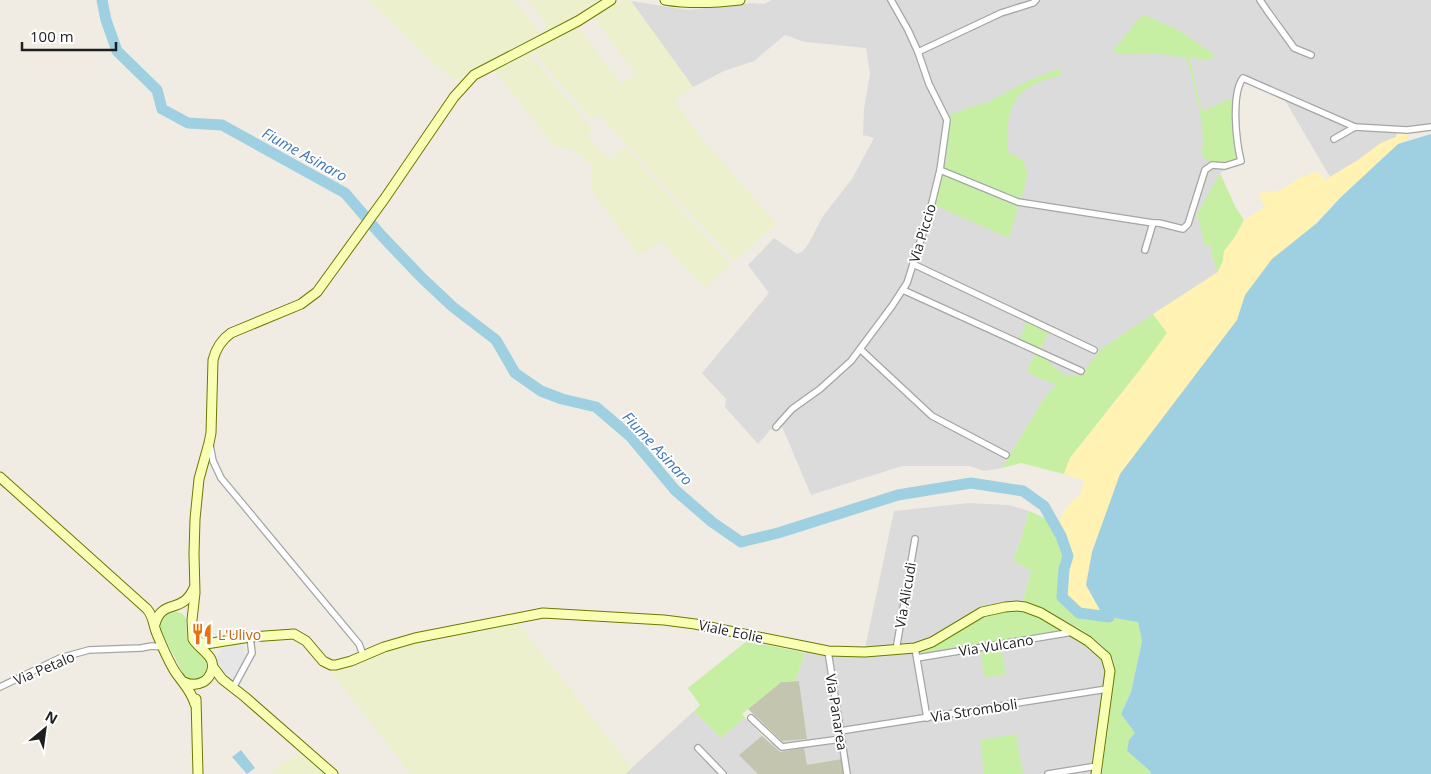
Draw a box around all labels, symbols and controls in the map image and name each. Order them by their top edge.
scale bar [22,20,116,52]
text: 100 m [30,26,74,46]
water label: Fiume Asinaro [259,122,351,186]
street label: Via Piccio [904,201,940,265]
water label: Fiume Asinaro [619,407,697,489]
street label: Via Alicudi [890,561,920,629]
street label: Viale Eolie [697,615,765,647]
restaurant icon: L'Ulivo [189,621,215,647]
place label: L'Ulivo [218,625,261,644]
street label: Via Vulcano [957,630,1035,660]
street label: Via Petalo [11,647,77,689]
street label: Via Panarea [822,672,852,752]
street label: Via Stromboli [929,694,1019,726]
north arrow [20,704,70,754]
text: N [42,706,61,728]

